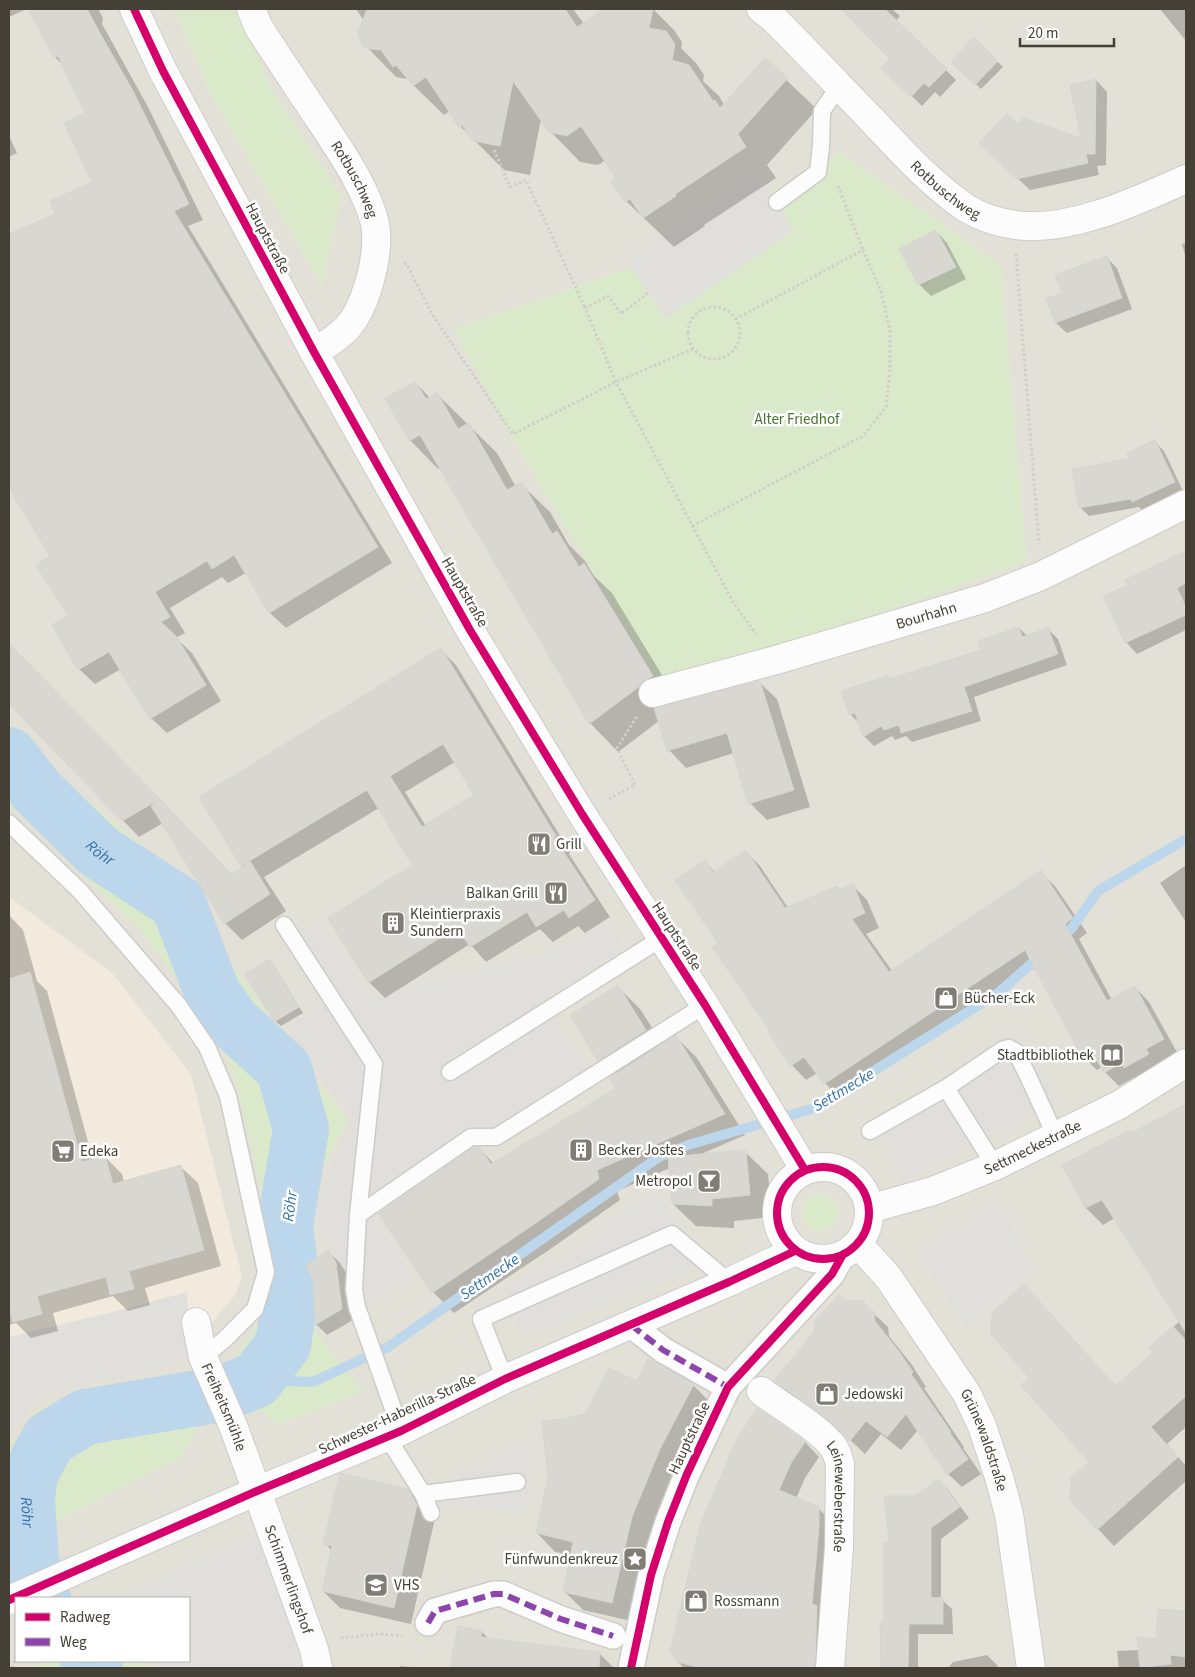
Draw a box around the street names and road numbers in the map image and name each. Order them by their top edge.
street label: Rotbuschweg [325,137,383,221]
street label: Rotbuschweg [905,156,984,225]
street label: Hauptstraße [240,199,295,278]
street label: Hauptstraße [436,553,493,631]
street label: Bourhahn [893,597,959,635]
street label: Hauptstraße [647,898,707,975]
street label: Settmeckestraße [981,1115,1085,1180]
street label: Freiheitsmühle [196,1360,252,1454]
street label: Schwester-Haberilla-Straße [315,1369,479,1460]
street label: Grünewaldstraße [955,1384,1012,1494]
street label: Hauptstraße [663,1398,715,1478]
street label: Leineweberstraße [821,1436,850,1553]
street label: Schimmerlingshof [259,1522,318,1637]

